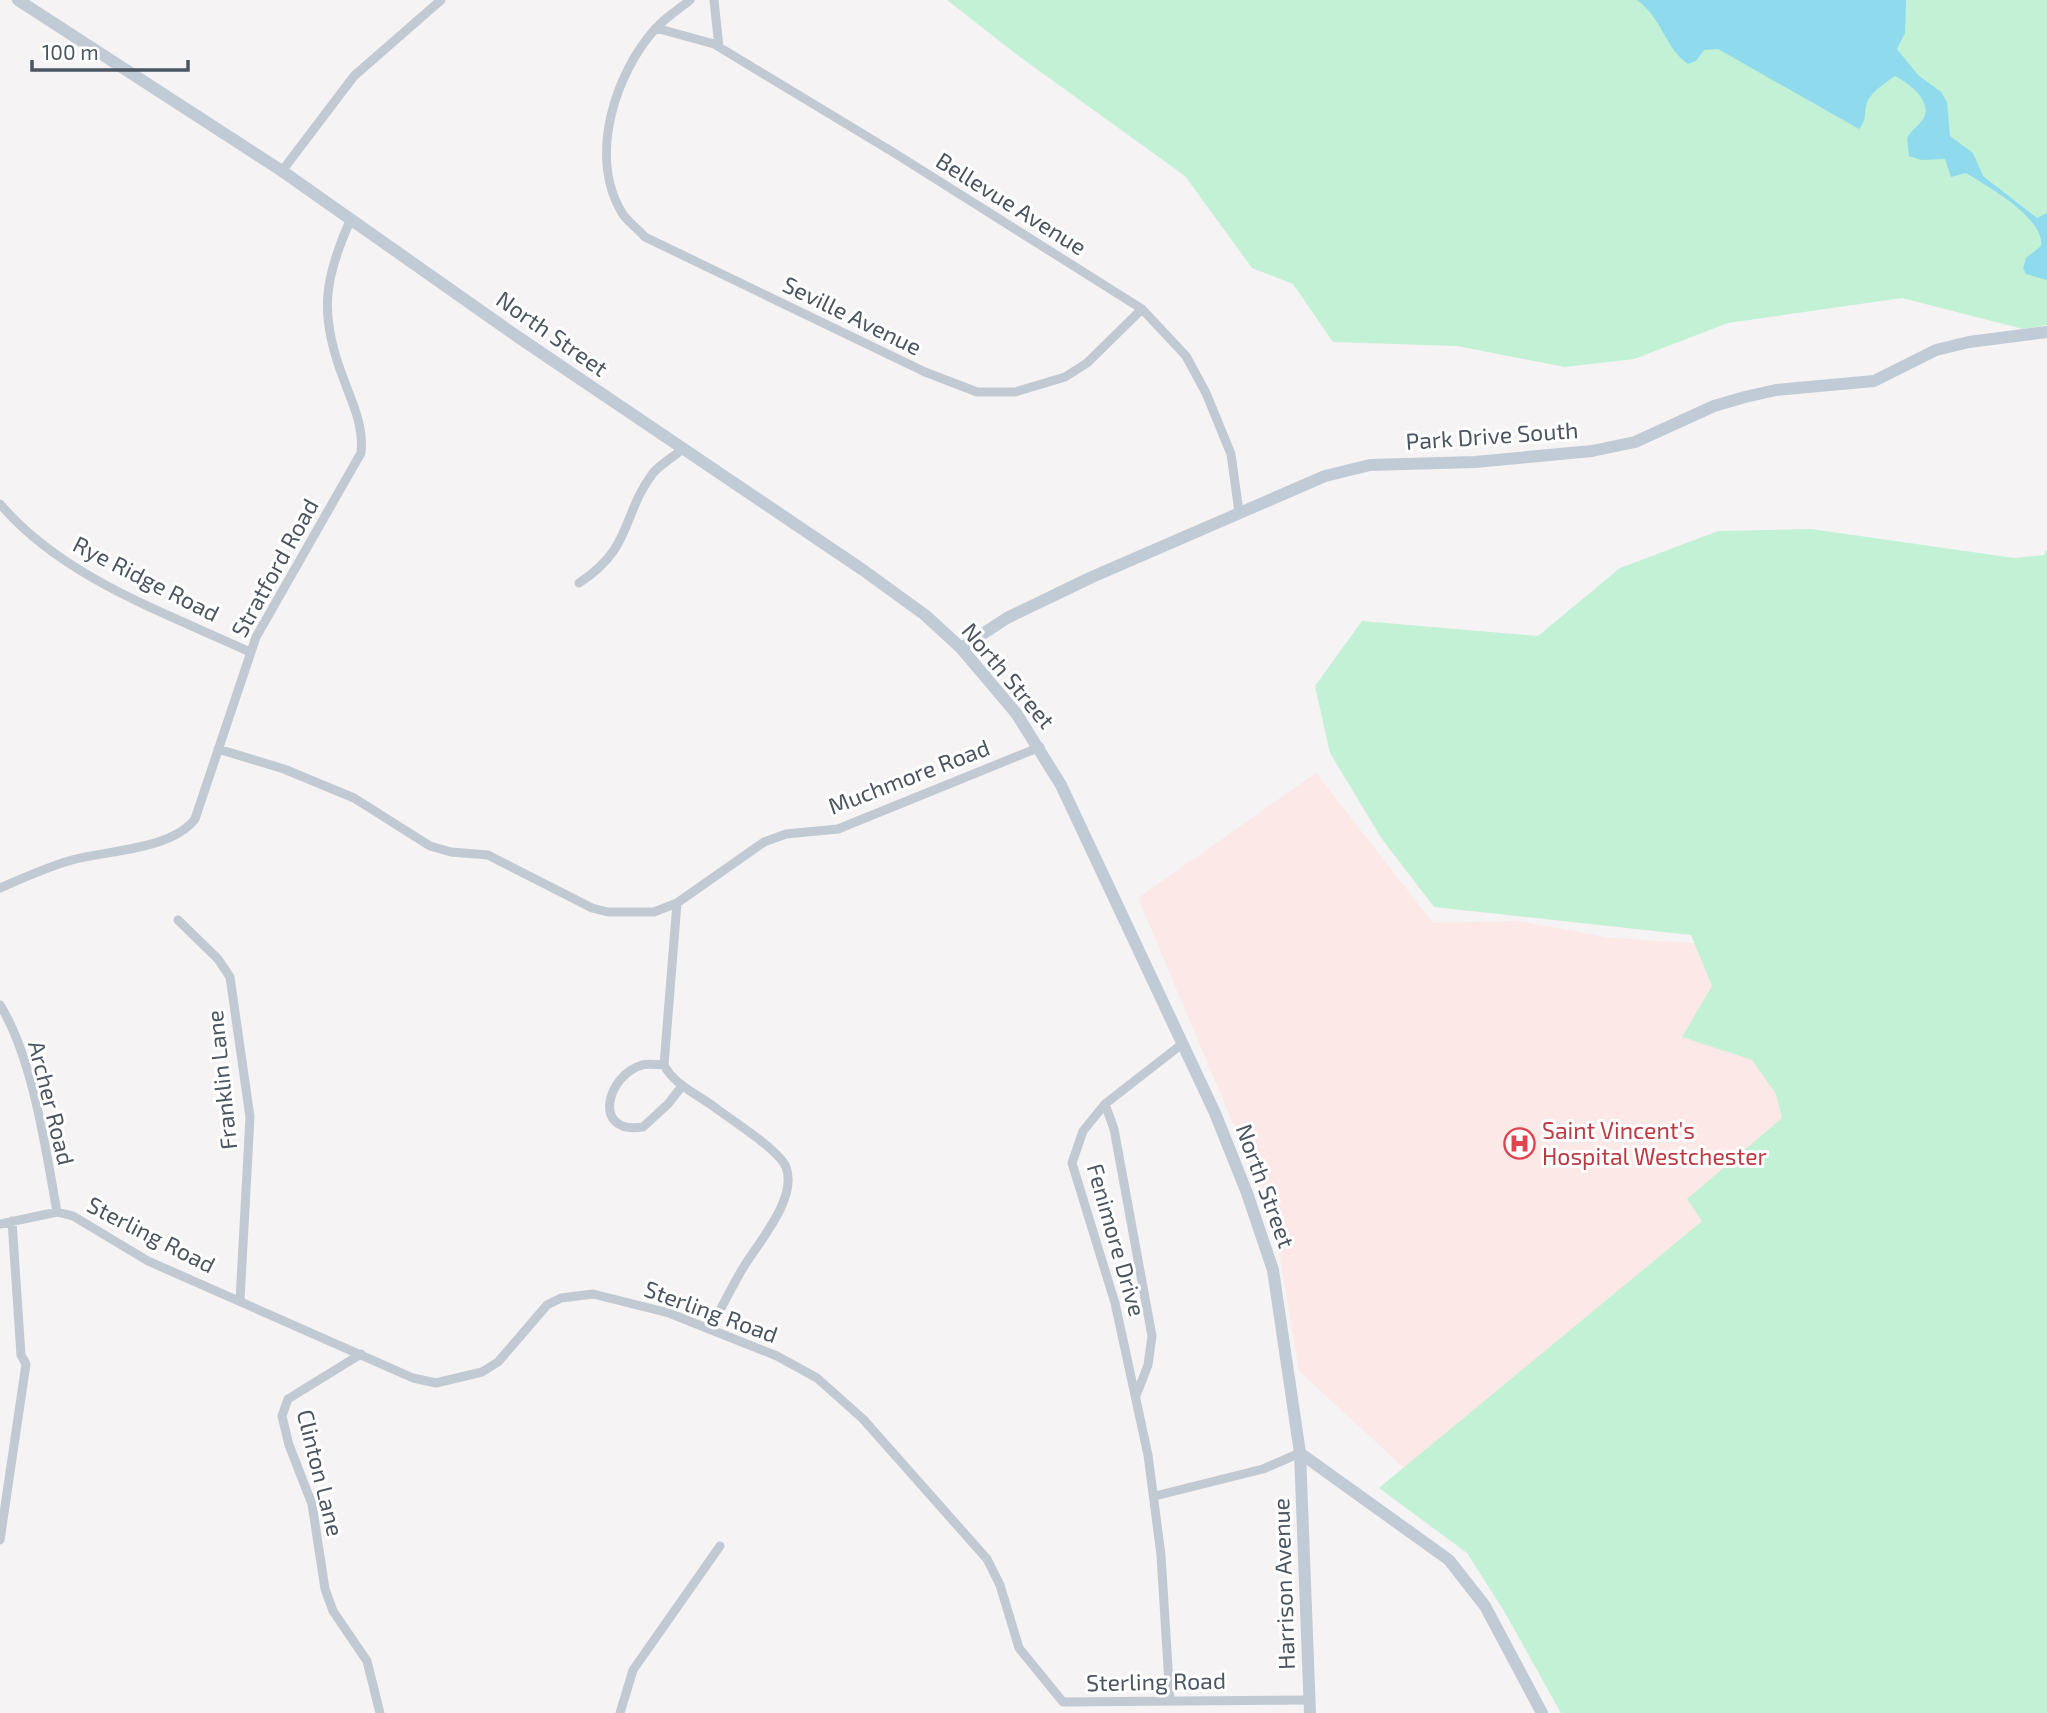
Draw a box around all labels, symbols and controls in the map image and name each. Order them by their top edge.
scale bar [32,28,187,72]
text: 100 m [42,39,99,64]
street label: Bellevue Avenue [931,146,1092,261]
street label: Seville Avenue [779,269,926,361]
street label: North Street [491,285,614,382]
street label: Park Drive South [1405,415,1579,455]
street label: Stratford Road [225,493,324,642]
street label: Rye Ridge Road [69,529,224,627]
street label: North Street [956,617,1061,734]
street label: Muchmore Road [824,732,993,820]
street label: Franklin Lane [200,1009,242,1151]
street label: Archer Road [23,1038,81,1168]
place label: Saint Vincent's Hospital Westchester [1542,1116,1767,1170]
street label: North Street [1231,1120,1301,1252]
hospital icon: Saint Vincent's Hospital Westchester [1502,1127,1536,1161]
street label: Fenimore Drive [1082,1160,1152,1319]
street label: Sterling Road [83,1190,220,1278]
street label: Sterling Road [641,1274,782,1348]
street label: Clinton Lane [292,1407,350,1539]
street label: Harrison Avenue [1266,1498,1300,1670]
street label: Sterling Road [1086,1666,1226,1696]

